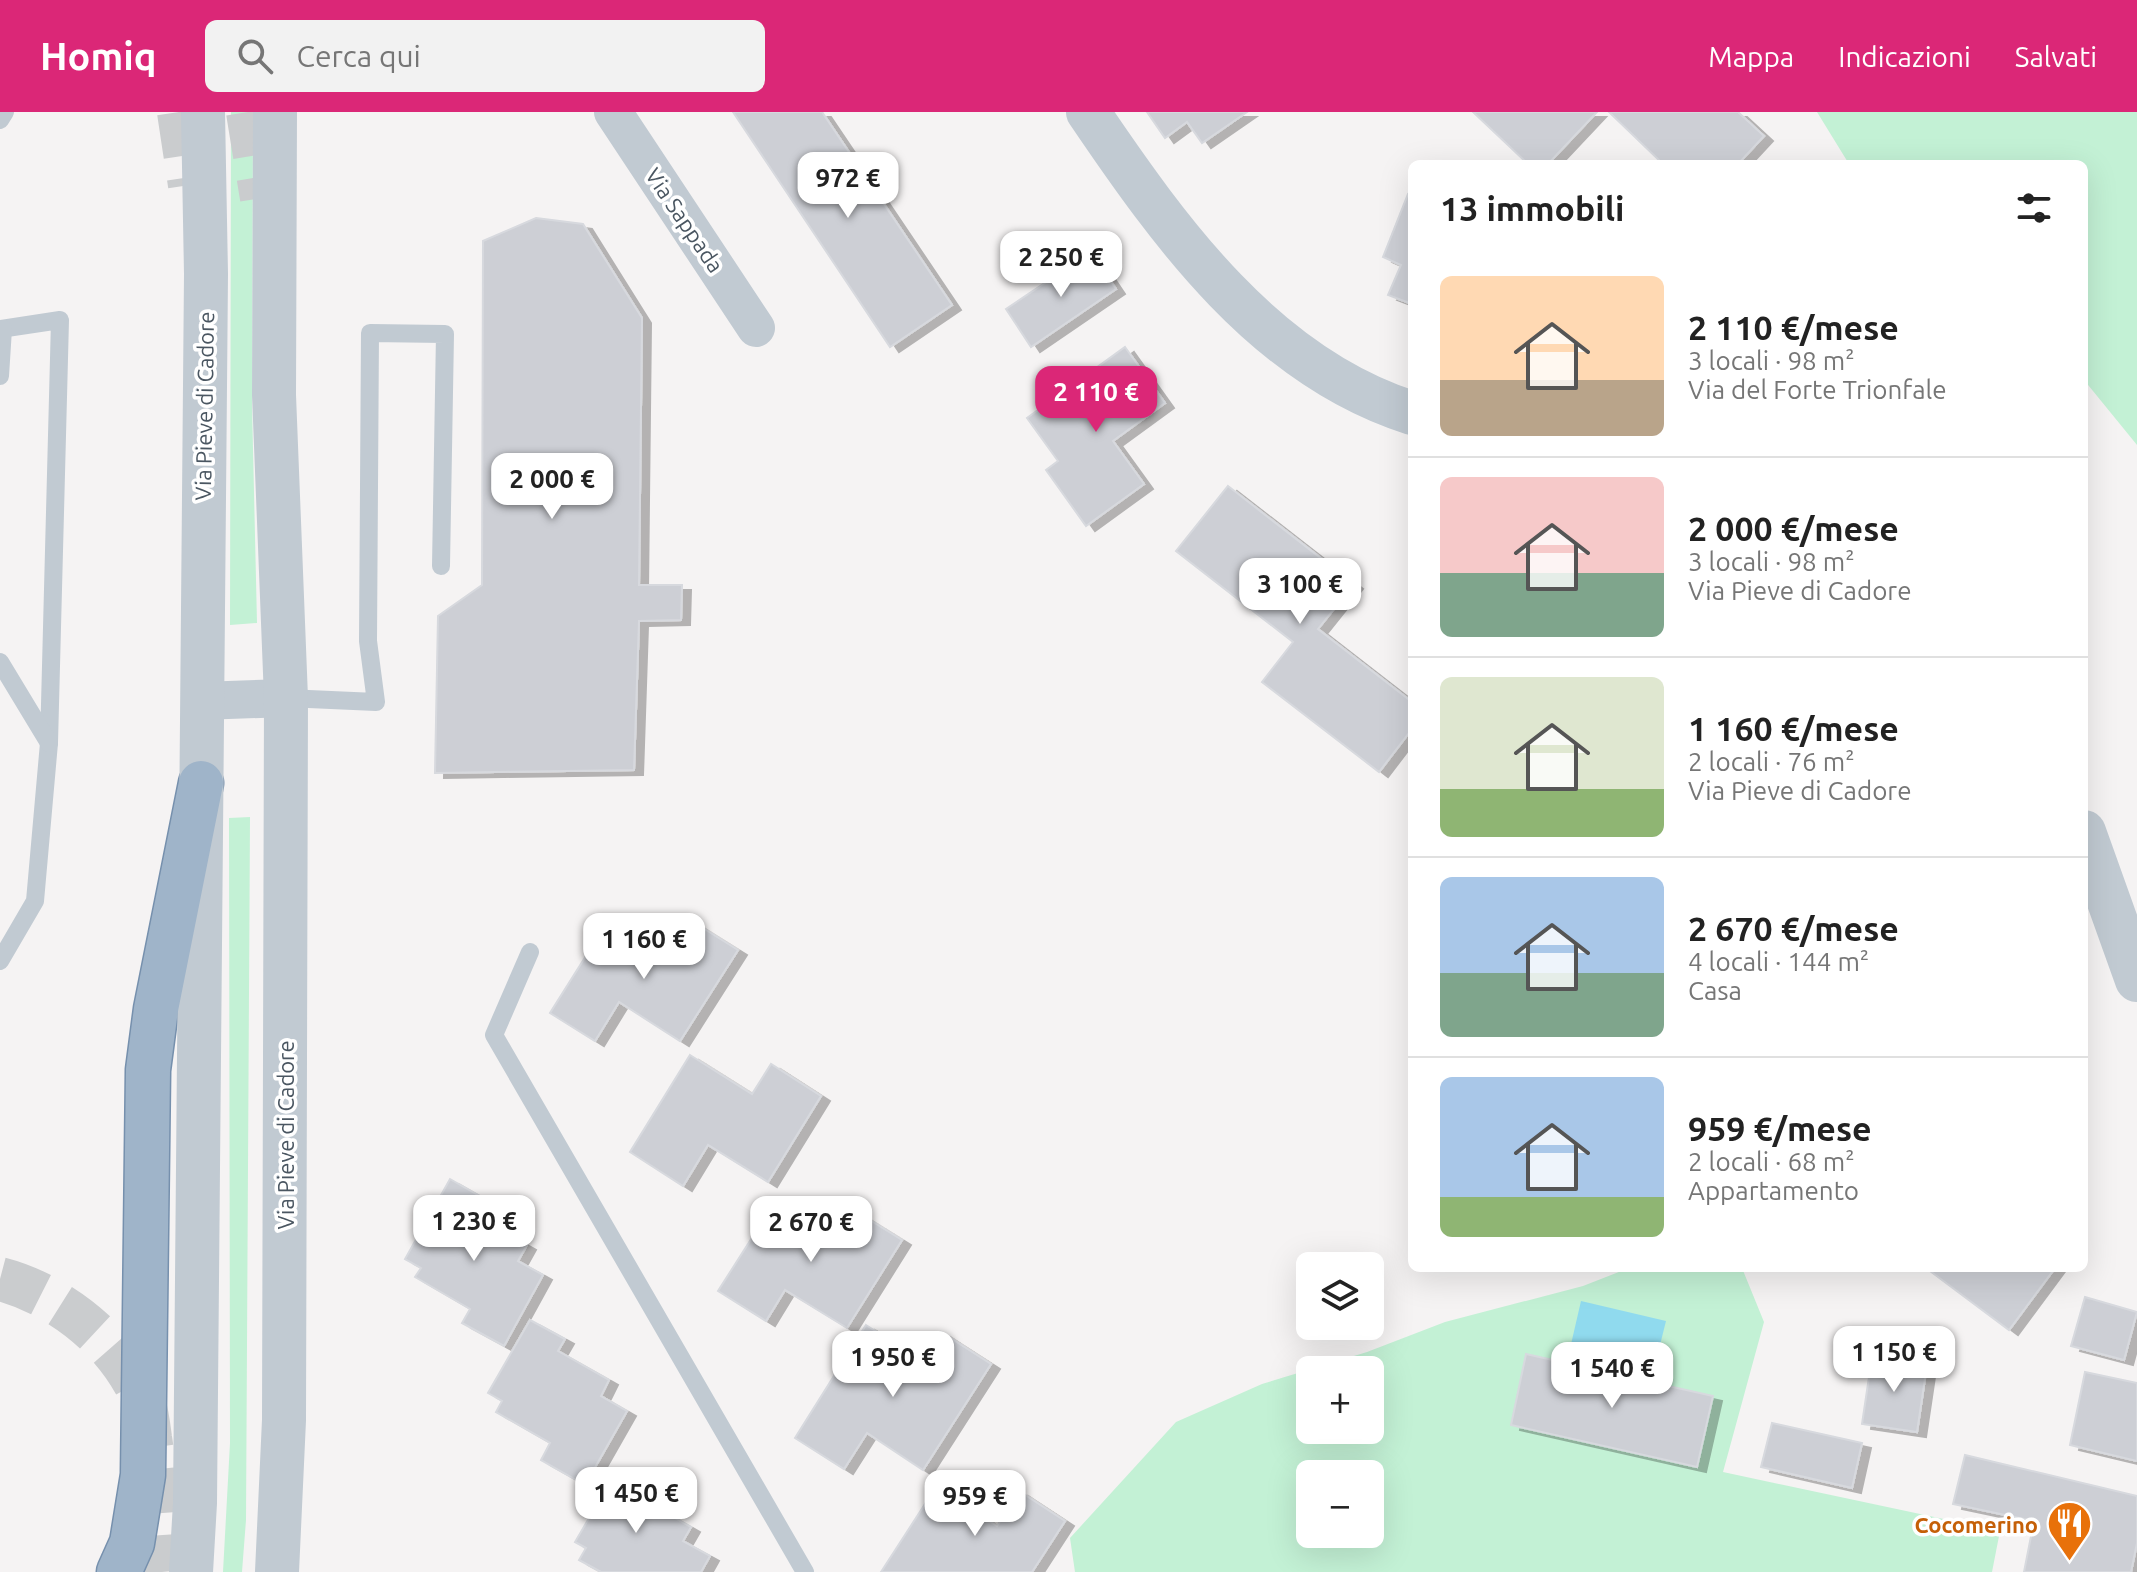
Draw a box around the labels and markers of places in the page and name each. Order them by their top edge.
pin: 972 € [792,152,904,220]
pin: 2 250 € [987,231,1135,299]
pin: 2 110 € [1022,366,1170,434]
pin: 2 000 € [478,453,626,521]
pin: 3 100 € [1226,558,1374,626]
pin: 1 160 € [570,913,718,981]
pin: 1 230 € [400,1195,548,1263]
pin: 2 670 € [737,1196,885,1264]
pin: 1 150 € [1820,1326,1968,1394]
pin: 1 950 € [819,1331,967,1399]
pin: 1 540 € [1538,1342,1686,1410]
pin: 1 450 € [562,1467,710,1535]
pin: 959 € [919,1470,1031,1538]
restaurant icon: Cocomerino [2045,1500,2093,1563]
place label: Cocomerino [1914,1512,2038,1537]

